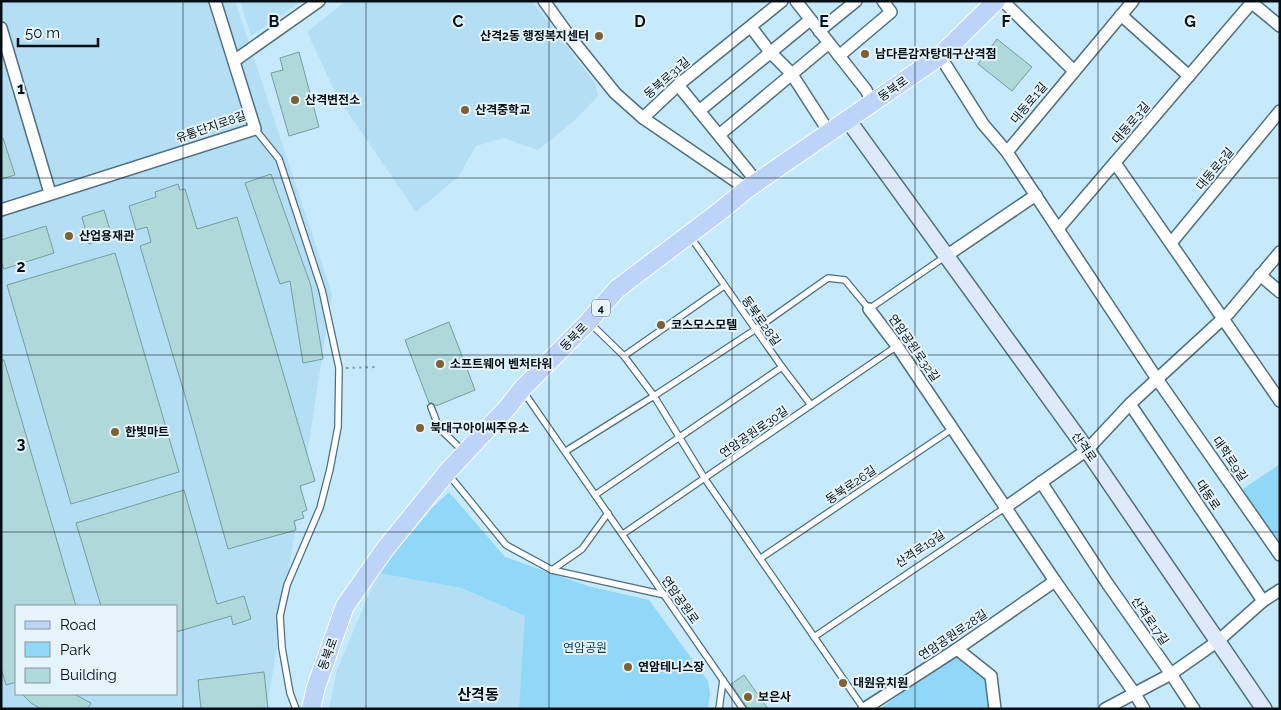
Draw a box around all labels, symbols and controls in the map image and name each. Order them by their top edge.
text: B [269,12,280,31]
text: C [453,12,464,31]
text: D [634,12,646,31]
text: E [819,12,829,31]
text: F [1001,12,1011,31]
text: G [1184,12,1196,31]
scale bar [18,15,98,47]
text: 50 m [25,24,60,42]
place label: 산격2동 행정복지센터 [480,29,589,43]
marker: 산격2동 행정복지센터 [593,30,605,42]
place label: 남다른감자탕대구산격점 [875,47,996,61]
marker: 남다른감자탕대구산격점 [859,48,871,60]
street label: 동북로31길 [641,54,693,102]
street label: 동북로 [875,74,911,104]
text: 1 [17,79,25,98]
street label: 대동로1길 [1008,80,1050,126]
place label: 산격변전소 [305,93,360,107]
marker: 산격변전소 [289,94,301,106]
street label: 대동로3길 [1109,99,1153,147]
place label: 산격중학교 [475,103,530,117]
marker: 산격중학교 [459,104,471,116]
street label: 유통단지로8길 [174,108,248,146]
street label: 대동로5길 [1193,145,1237,193]
place label: 산업용재관 [79,229,134,243]
marker: 산업용재관 [63,230,75,242]
text: 2 [16,257,26,276]
street label: 동북로28길 [739,293,783,349]
road number: 4 [592,300,610,316]
street label: 연암공원로32길 [886,312,942,384]
place label: 코스모스모텔 [671,318,737,332]
marker: 코스모스모텔 [655,319,667,331]
street label: 동북로 [557,320,591,354]
place label: 소프트웨어 벤처타워 [450,357,552,371]
marker: 소프트웨어 벤처타워 [434,358,446,370]
street label: 연암공원로30길 [717,403,791,461]
place label: 북대구아이씨주유소 [430,421,529,435]
marker: 북대구아이씨주유소 [414,422,426,434]
place label: 한빛마트 [125,425,169,439]
marker: 한빛마트 [109,426,121,438]
street label: 산격로 [1069,429,1099,465]
text: 3 [17,434,26,453]
street label: 대학로9길 [1210,434,1250,484]
street label: 동북로26길 [823,463,879,507]
street label: 대동로 [1193,477,1223,513]
street label: 산격로19길 [893,527,947,571]
street label: 연암공원로 [658,573,702,627]
street label: 산격로17길 [1128,594,1172,648]
legend [15,605,178,695]
street label: 연암공원로28길 [916,607,990,663]
text: Road [60,616,96,634]
street label: 동북로 [316,636,340,672]
text: Park [60,641,91,659]
park label: 연암공원 [563,641,607,655]
place label: 연암테니스장 [638,660,704,674]
marker: 연암테니스장 [622,661,634,673]
text: Building [60,666,117,684]
place label: 대원유치원 [853,676,908,690]
marker: 대원유치원 [837,677,849,689]
district label: 산격동 [457,686,499,704]
place label: 보은사 [758,690,791,704]
marker: 보은사 [742,691,754,703]

